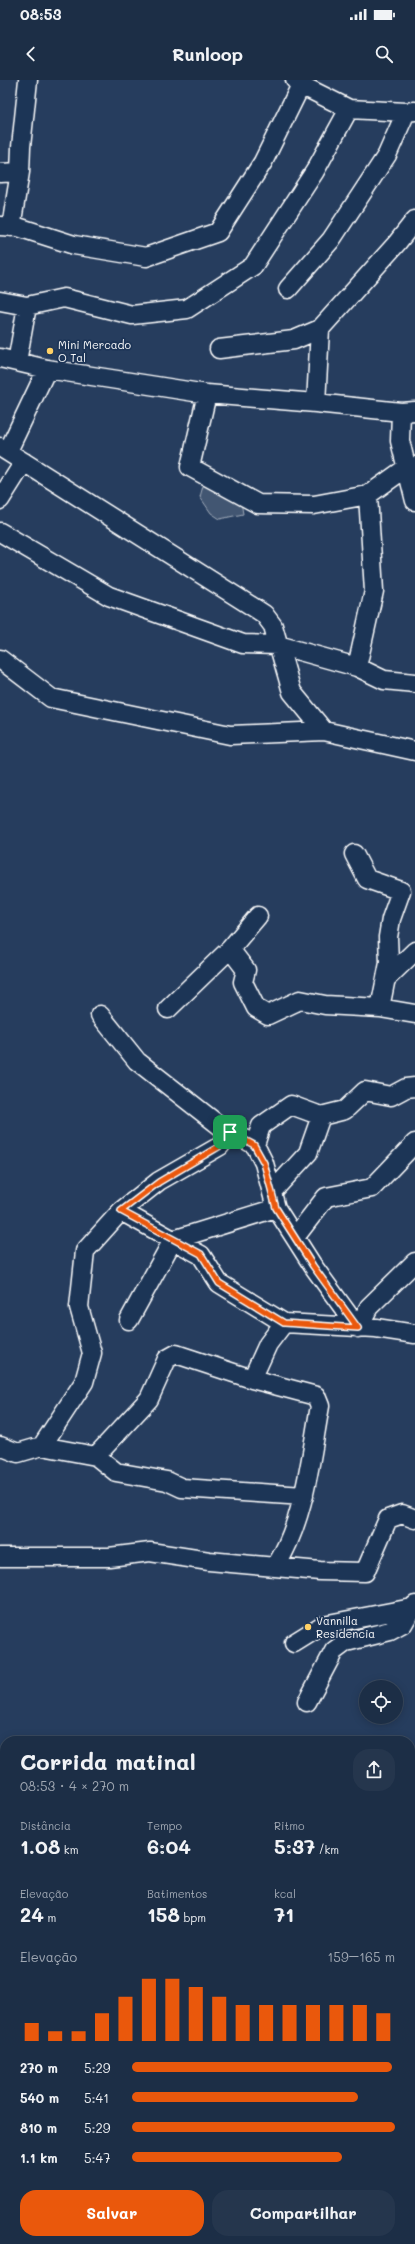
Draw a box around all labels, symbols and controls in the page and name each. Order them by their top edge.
text: 08:53 [20,4,61,24]
text: Runloop [172,42,243,66]
icon: back [20,43,42,65]
icon: search [373,43,395,65]
place label: Mini Mercado O Tal [58,337,132,365]
marker: Mini Mercado O Tal [45,346,55,356]
pin [213,1115,247,1149]
icon: arrive [219,1121,241,1143]
place label: Vannilla Residencia [316,1613,375,1641]
marker: Vannilla Residencia [303,1622,313,1632]
map controls [359,1680,403,1724]
button: locate [359,1680,403,1724]
text: Corrida matinal [20,1747,196,1776]
button: share [353,1749,395,1791]
text: 08:53 · 4 × 270 m [20,1777,129,1794]
text: Distância [20,1818,71,1833]
text: Tempo [147,1818,182,1833]
text: Ritmo [274,1818,305,1833]
text: 1.08 [20,1833,60,1859]
text: 6:04 [147,1833,191,1859]
text: 5:37 [274,1833,315,1859]
text: km [60,1842,78,1857]
text: /km [315,1842,339,1857]
text: Elevação [20,1886,68,1901]
text: Batimentos [147,1886,207,1901]
text: kcal [274,1886,296,1901]
text: 24 [20,1901,44,1927]
text: 158 [147,1901,180,1927]
text: 71 [274,1901,294,1927]
text: m [44,1910,56,1925]
text: bpm [180,1910,206,1925]
text: Elevação [20,1948,77,1965]
text: 159–165 m [328,1948,395,1965]
text: 270 m [20,2059,58,2076]
text: 5:29 [84,2059,111,2076]
text: 540 m [20,2089,59,2106]
text: 5:41 [84,2089,109,2106]
text: 810 m [20,2119,57,2136]
text: 5:29 [84,2119,111,2136]
text: 1.1 km [20,2149,58,2166]
text: 5:47 [84,2149,110,2166]
button: Salvar [20,2190,204,2236]
button: Compartilhar [212,2190,395,2236]

